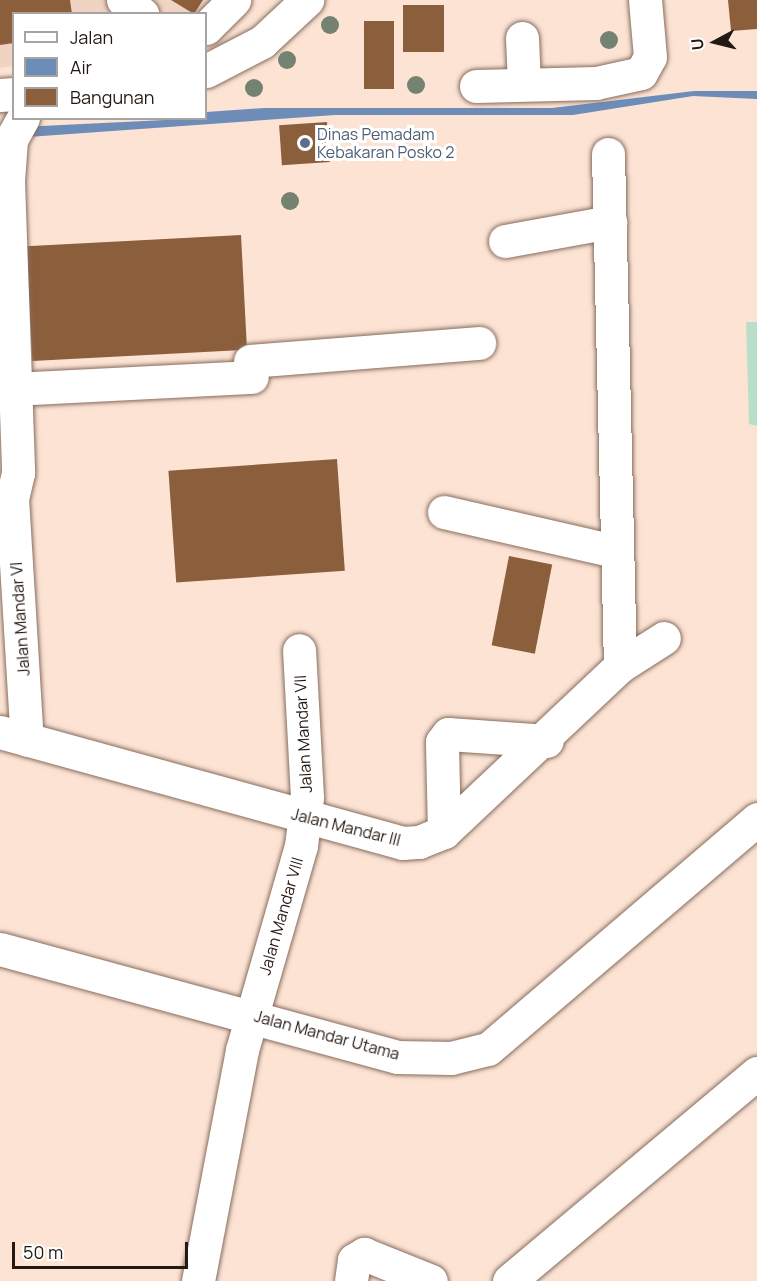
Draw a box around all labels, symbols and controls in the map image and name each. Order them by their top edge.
legend [12,12,207,120]
north arrow [685,12,745,72]
text: Jalan [70,25,113,49]
text: U [686,37,709,51]
text: Air [70,55,92,79]
text: Bangunan [70,85,154,109]
place label: Dinas Pemadam Kebakaran Posko 2 [317,124,454,162]
marker: Dinas Pemadam Kebakaran Posko 2 [298,136,312,150]
street label: Jalan Mandar VI [6,561,34,677]
street label: Jalan Mandar VII [290,675,316,793]
street label: Jalan Mandar III [289,804,403,850]
street label: Jalan Mandar VIII [255,855,307,977]
street label: Jalan Mandar Utama [252,1006,402,1064]
scale bar [15,1230,190,1268]
text: 50 m [23,1240,63,1264]

